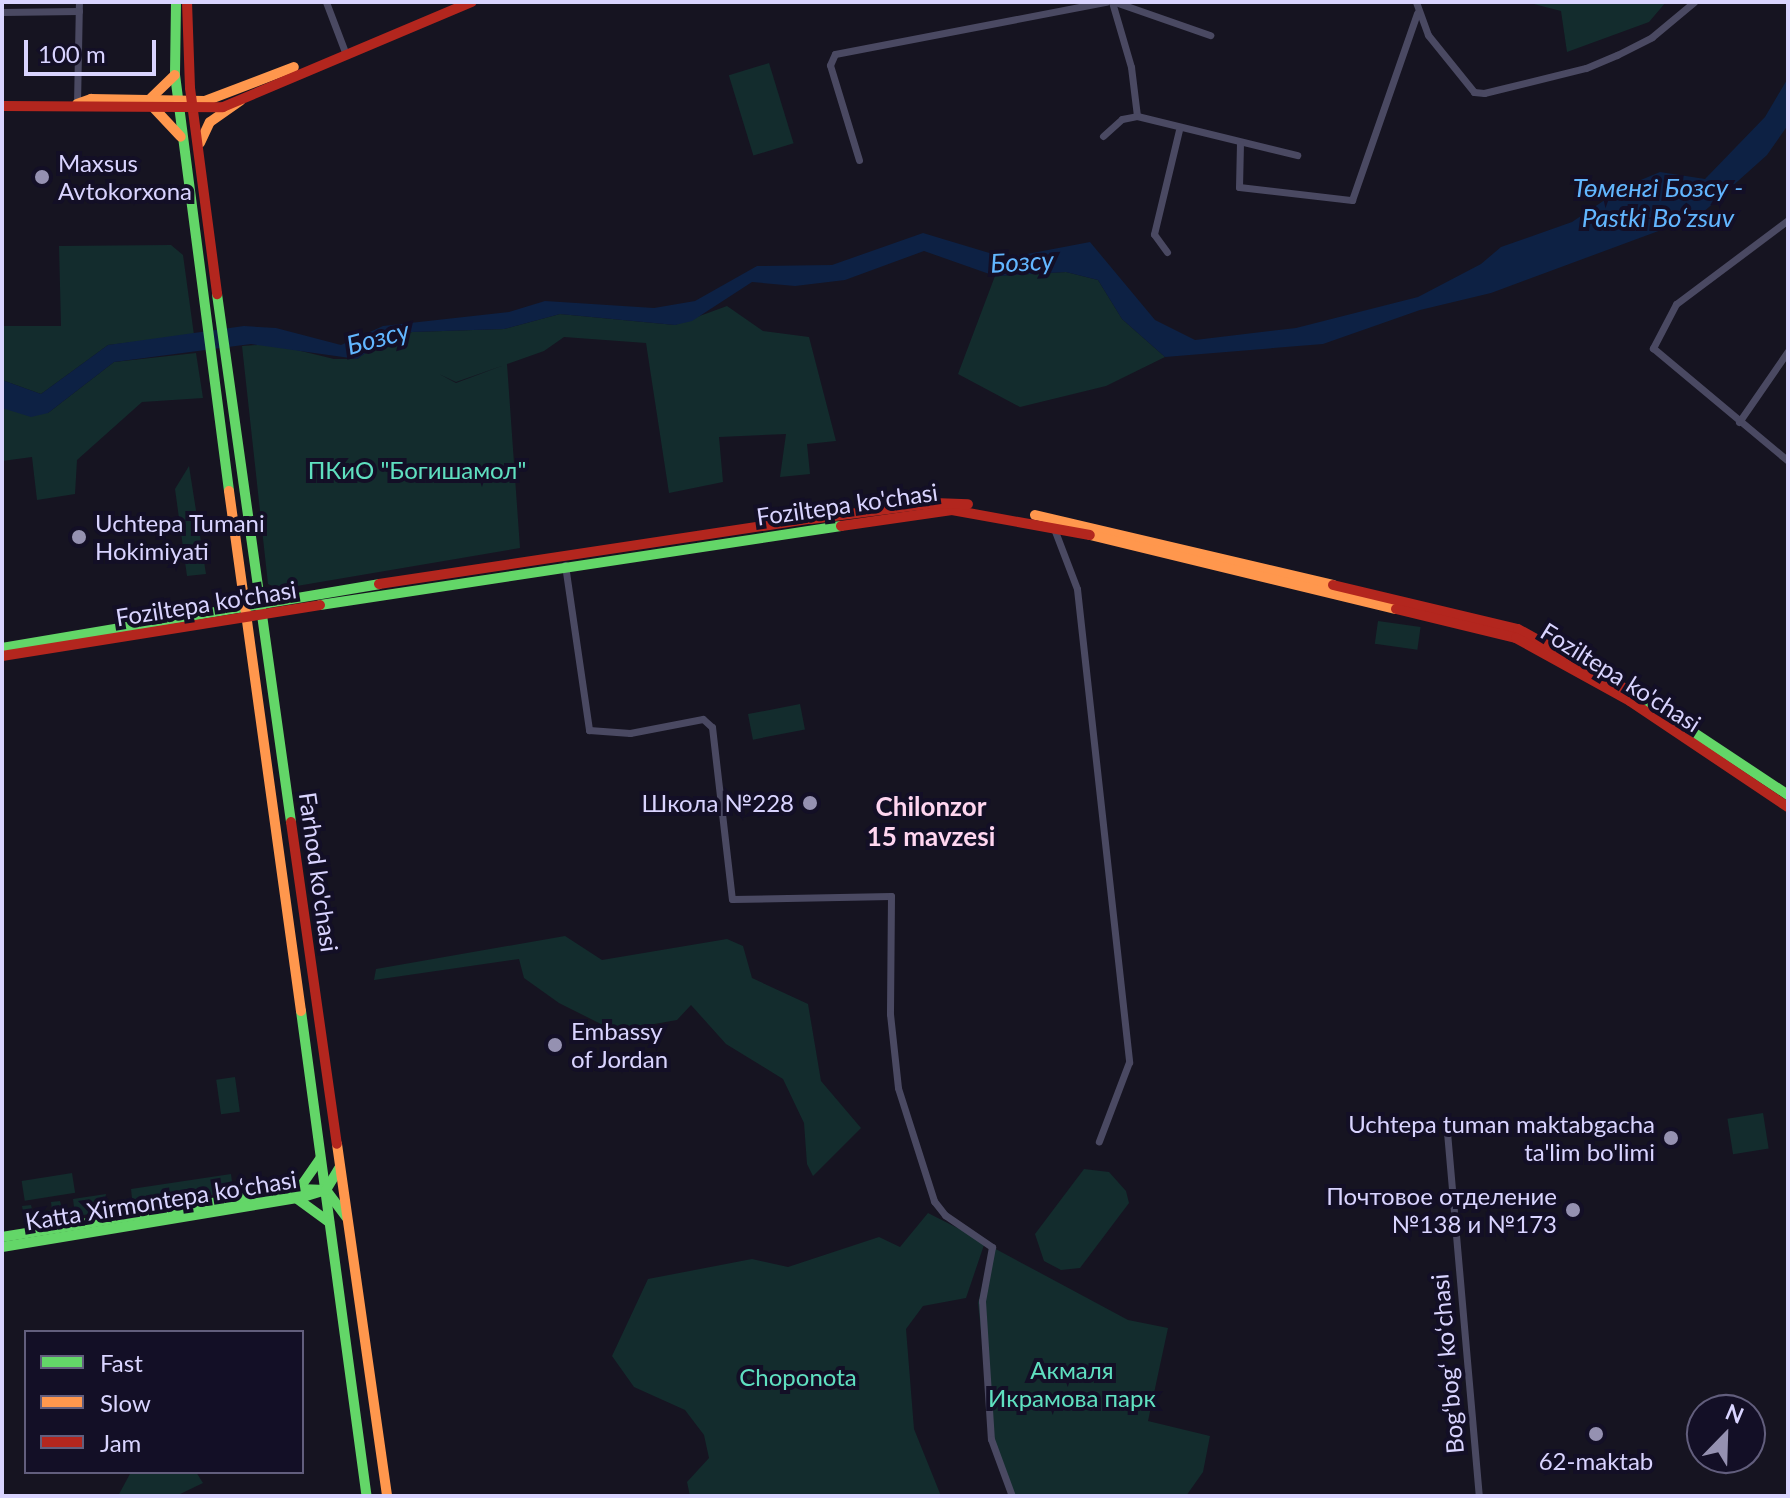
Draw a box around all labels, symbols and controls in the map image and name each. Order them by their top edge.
scale bar [28,24,160,74]
text: 100 m [38,39,106,68]
place label: Maxsus Avtokorxona [58,149,192,205]
marker: Maxsus Avtokorxona [33,168,51,186]
water label: Төменгі Бозсу - Pastki Boʻzsuv [1573,172,1743,234]
water label: Бозсу [989,245,1055,279]
water label: Бозсу [343,315,413,361]
park label: ПКиО "Богишамол" [308,456,526,484]
street label: Foziltepa ko'chasi [754,477,940,531]
place label: Uchtepa Tumani Hokimiyati [95,509,265,565]
marker: Uchtepa Tumani Hokimiyati [70,528,88,546]
street label: Foziltepa ko'chasi [113,574,299,632]
street label: Foziltepa ko'chasi [1536,616,1706,738]
place label: Школа №228 [642,789,794,817]
street label: Farhod ko'chasi [294,790,344,954]
district label: Chilonzor 15 mavzesi [867,791,995,852]
marker: Школа №228 [801,794,819,812]
place label: Embassy of Jordan [571,1017,669,1073]
marker: Embassy of Jordan [546,1036,564,1054]
place label: Uchtepa tuman maktabgacha ta'lim bo'limi [1348,1110,1655,1166]
marker: Uchtepa tuman maktabgacha ta'lim bo'limi [1662,1129,1680,1147]
street label: Katta Xirmontepa koʻchasi [23,1164,299,1236]
place label: Почтовое отделение №138 и №173 [1326,1182,1557,1238]
marker: Почтовое отделение №138 и №173 [1564,1201,1582,1219]
street label: Bogʻbogʻ koʻchasi [1425,1273,1469,1455]
legend [24,1330,304,1474]
text: Fast [100,1348,143,1377]
park label: Акмаля Икрамова парк [988,1356,1156,1412]
park label: Choponota [739,1363,857,1391]
text: Slow [100,1388,151,1417]
north arrow [1686,1394,1766,1474]
text: N [1722,1398,1748,1429]
marker: 62-maktab [1587,1425,1605,1443]
text: Jam [100,1428,141,1457]
place label: 62-maktab [1539,1447,1653,1475]

